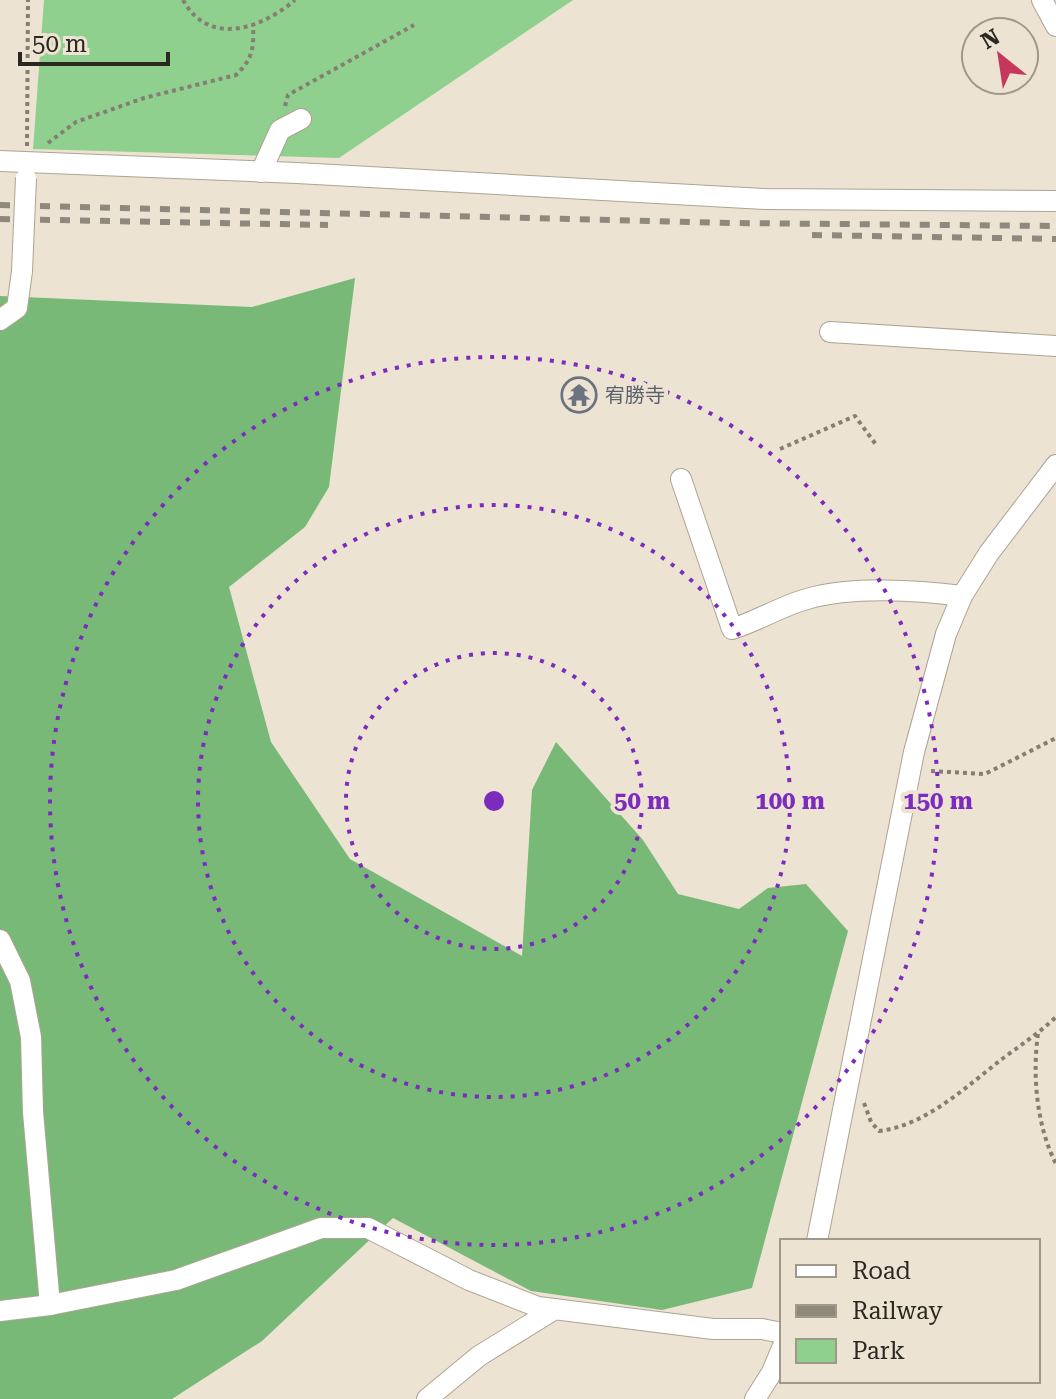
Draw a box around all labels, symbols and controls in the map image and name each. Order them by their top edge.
scale bar [20,16,168,66]
north arrow [960,16,1040,96]
text: N [977,24,1004,54]
text: 50 m [32,30,87,58]
temple icon: 宥勝寺 [560,376,598,414]
place label: 宥勝寺 [605,383,665,407]
centre of rings [480,787,508,815]
text: 50 m [614,787,670,815]
text: 100 m [755,787,825,815]
text: 150 m [903,787,973,815]
legend [780,1239,1040,1383]
text: Road [852,1257,911,1285]
text: Railway [852,1297,943,1325]
text: Park [852,1337,905,1365]

